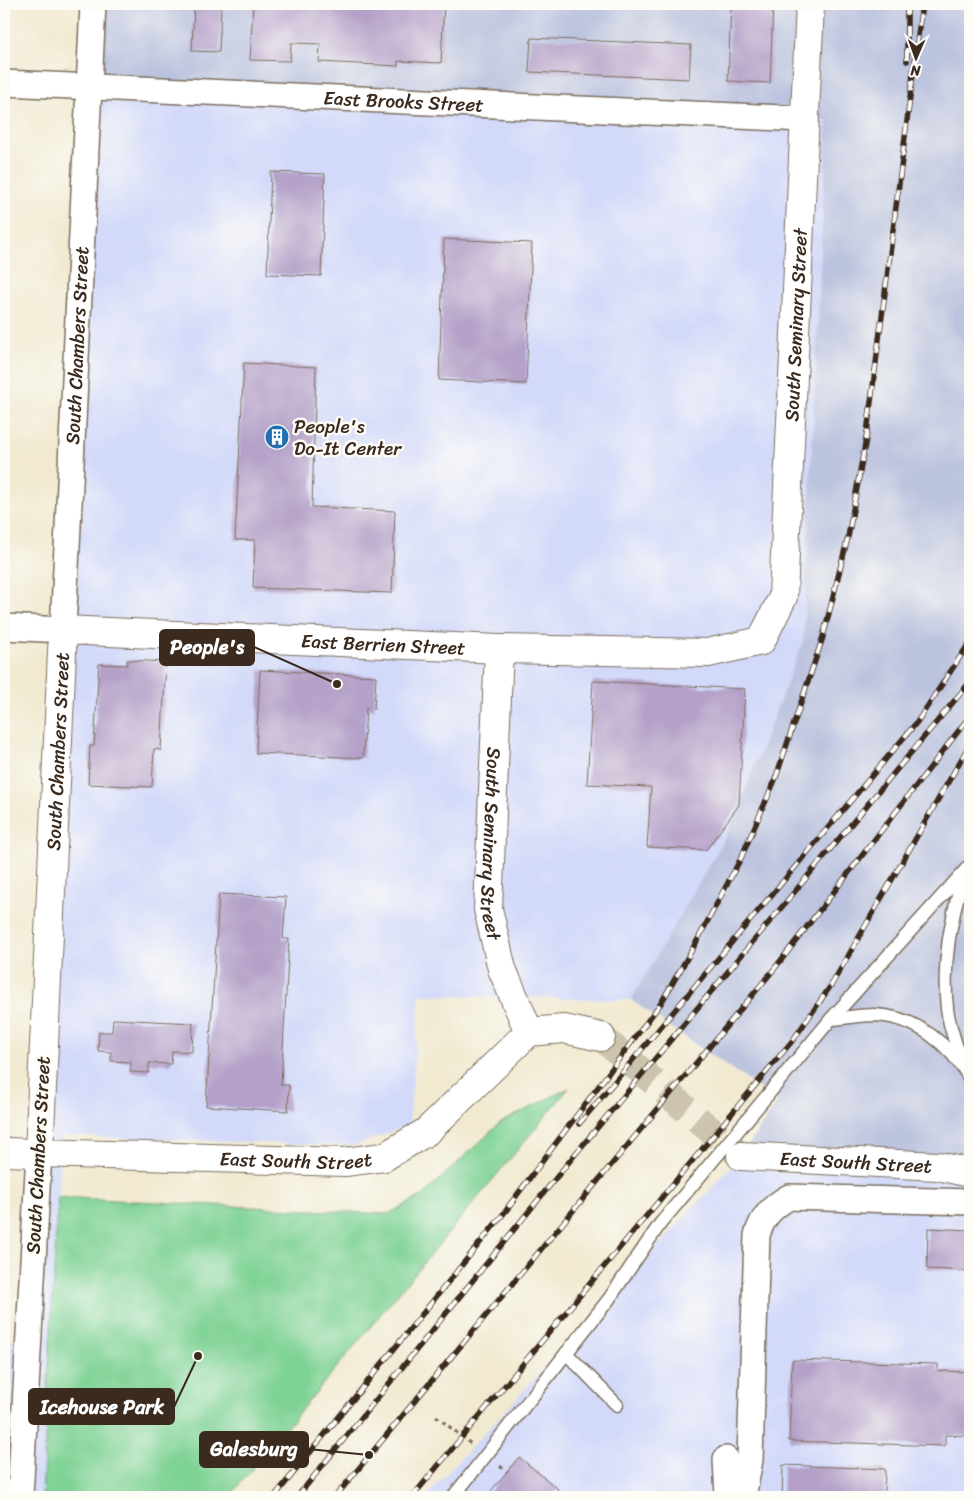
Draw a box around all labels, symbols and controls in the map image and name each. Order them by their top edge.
north arrow [892,32,942,82]
text: N [910,58,922,83]
street label: East Brooks Street [323,81,484,121]
street label: South Seminary Street [775,226,816,422]
street label: South Chambers Street [55,246,98,445]
place label: People's Do-It Center [294,410,402,465]
building icon: People's Do-It Center [264,424,290,450]
street label: East Berrien Street [300,624,466,664]
callout: People's [160,630,254,665]
text: People's [170,630,245,665]
street label: South Chambers Street [36,652,78,851]
street label: South Seminary Street [471,746,512,945]
street label: South Chambers Street [16,1055,60,1255]
street label: East South Street [779,1141,933,1182]
street label: East South Street [219,1142,374,1179]
callout: Icehouse Park [29,1389,174,1424]
text: Icehouse Park [39,1390,164,1425]
callout: Galesburg [200,1432,308,1467]
text: Galesburg [209,1432,298,1467]

